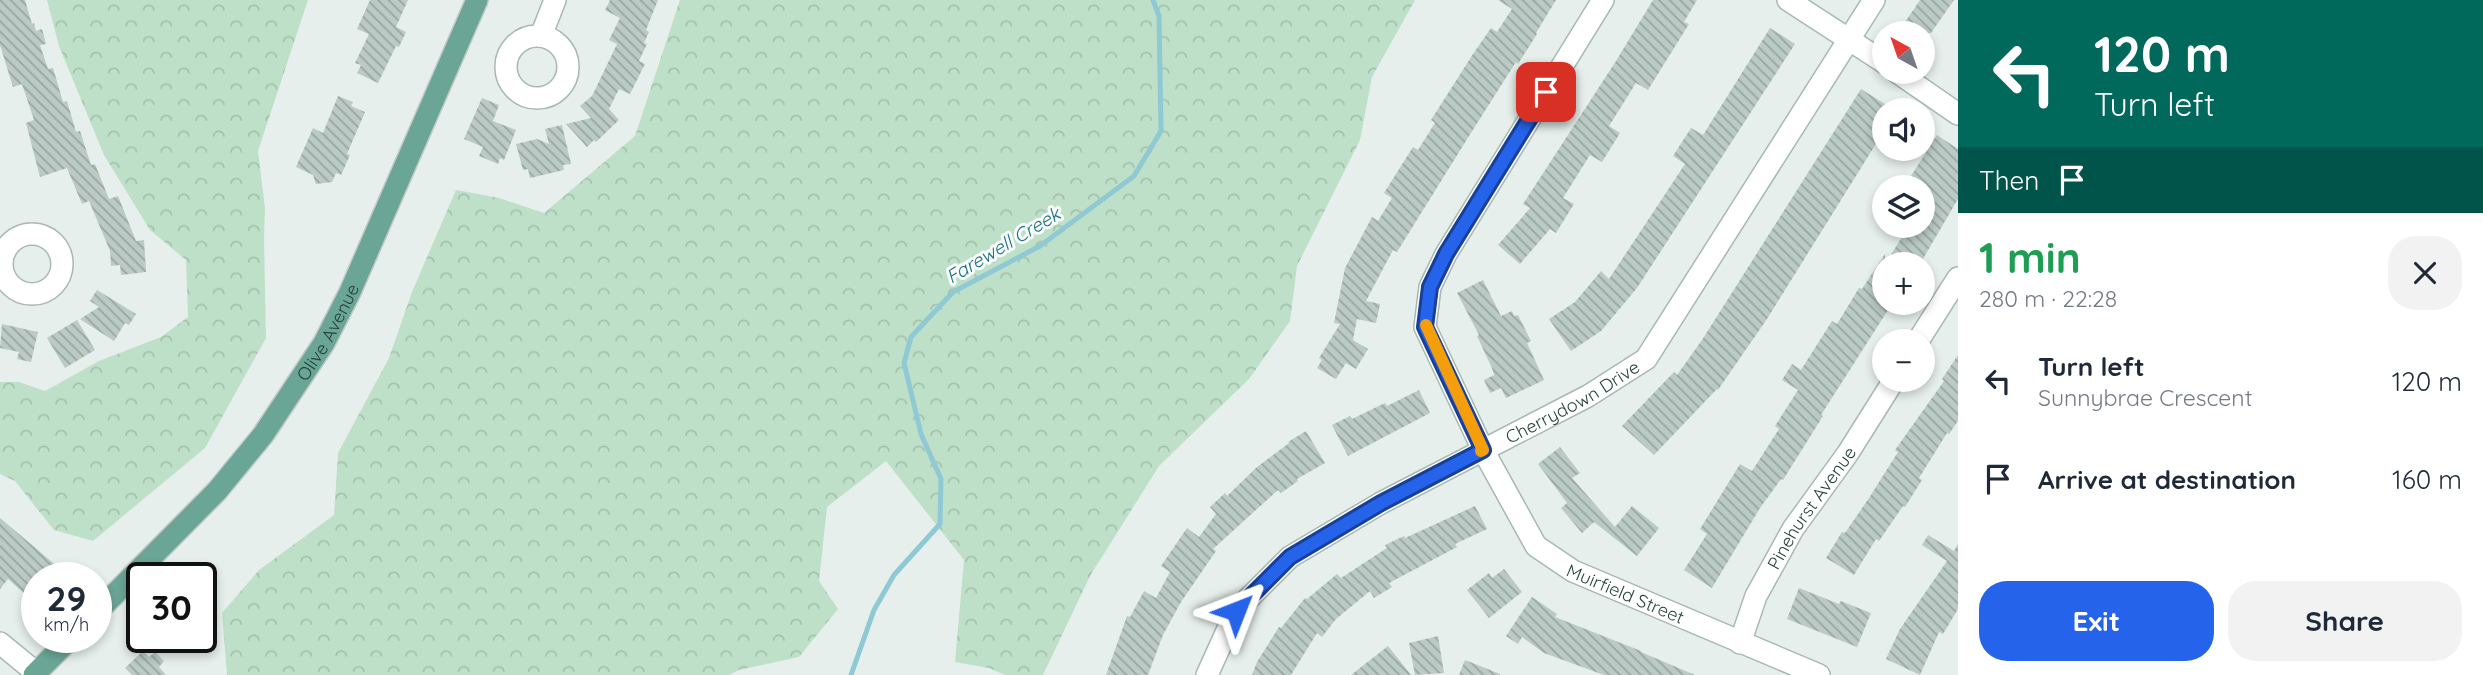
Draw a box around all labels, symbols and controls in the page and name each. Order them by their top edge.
north arrow [1872,21,1936,84]
map controls [1872,21,1935,392]
text: 120 m [2094,23,2230,84]
icon: left [1979,28,2070,119]
pin [1516,62,1576,122]
icon: arrive [1527,73,1565,111]
text: Turn left [2094,84,2215,124]
button: sound [1872,98,1935,161]
icon: arrive [2053,161,2091,199]
text: Then [1979,164,2039,197]
button: layers [1872,175,1935,238]
water label: Farewell Creek [941,200,1066,289]
text: 1 min [1979,231,2081,284]
button: close [2388,236,2462,310]
button: + [1872,252,1935,315]
street label: Olive Avenue [291,280,364,385]
text: 280 m · 22:28 [1979,284,2117,313]
button: − [1872,329,1935,392]
text: Turn left [2038,350,2145,383]
street label: Cherrydown Drive [1501,355,1644,448]
icon: left [1979,362,2017,400]
text: 120 m [2392,365,2462,398]
text: Sunnybrae Crescent [2038,383,2252,412]
street label: Pinehurst Avenue [1762,442,1861,573]
icon: arrive [1979,460,2017,498]
text: Arrive at destination [2038,463,2296,496]
text: 160 m [2392,463,2462,496]
street label: Muirfield Street [1563,558,1688,628]
speed limit sign: 30 [126,562,217,653]
position arrow [1199,574,1273,648]
text: 29 [47,576,86,620]
button: Exit [1979,581,2214,661]
button: Share [2228,581,2462,661]
text: km/h [44,613,89,636]

